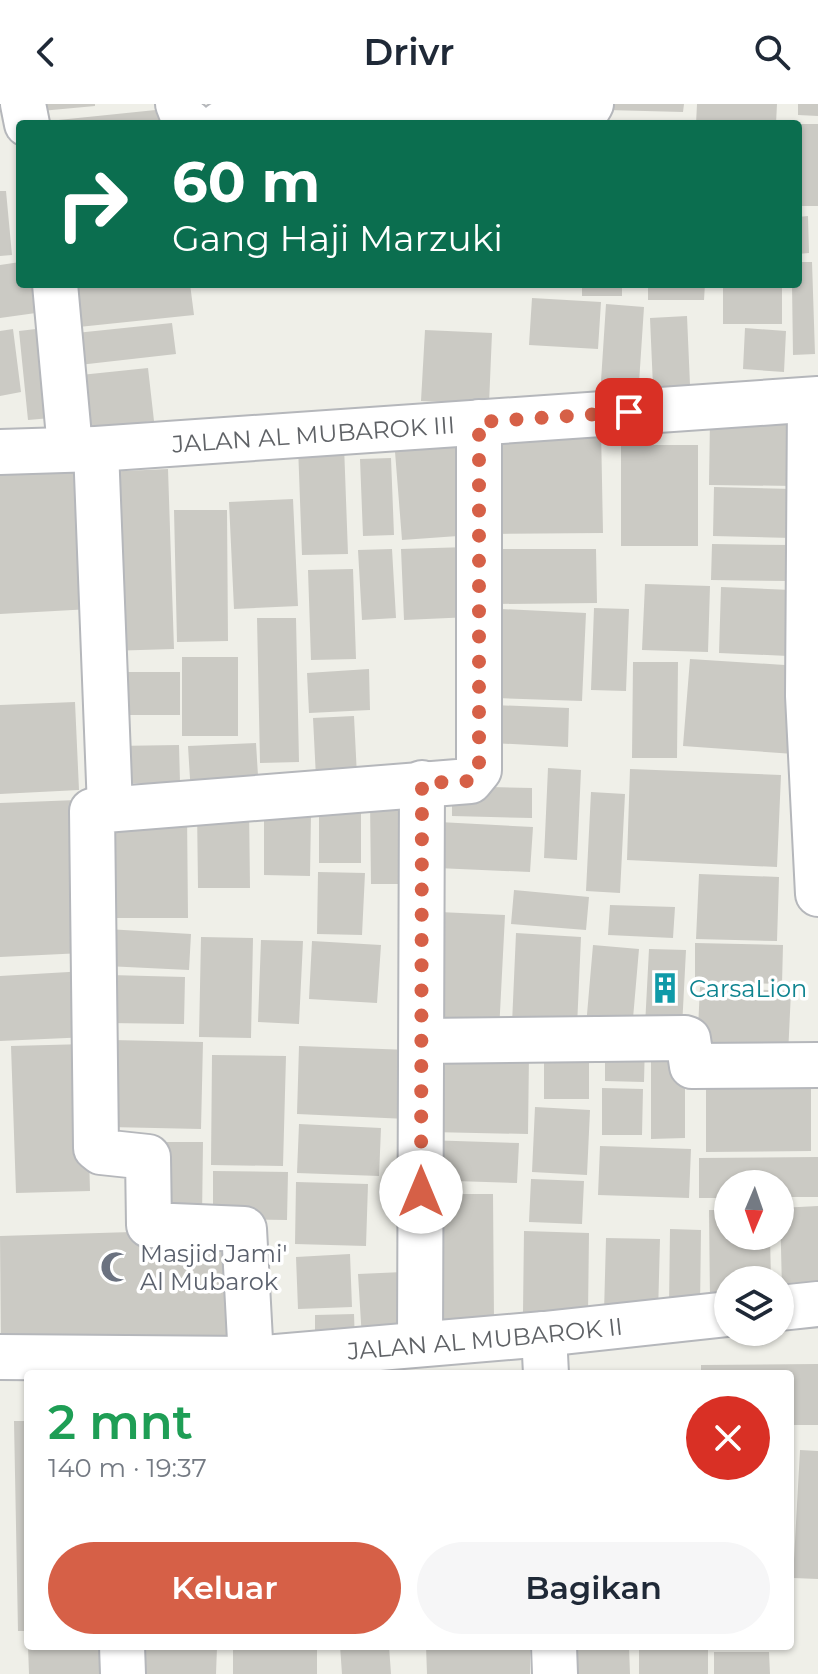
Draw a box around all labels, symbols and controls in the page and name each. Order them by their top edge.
icon: back [24,30,68,74]
text: Drivr [363,30,455,74]
icon: search [750,30,794,74]
text: 60 m [172,148,320,216]
icon: right [40,152,144,256]
text: Gang Haji Marzuki [172,216,503,260]
pin [595,378,663,446]
icon: arrive [607,390,651,434]
street label: JALAN AL MUBAROK III [170,410,456,458]
building icon: CarsaLion [648,971,682,1005]
place label: CarsaLion [689,974,807,1003]
position arrow [379,1150,463,1234]
north arrow [714,1170,794,1250]
map controls [714,1170,794,1346]
place label: Masjid Jami' Al Mubarok [140,1239,287,1296]
mosque icon: Masjid Jami' Al Mubarok [99,1250,133,1284]
button: layers [714,1266,794,1346]
street label: JALAN AL MUBAROK II [345,1311,624,1365]
text: 2 mnt [48,1393,193,1451]
button: close [686,1396,770,1480]
text: 140 m · 19:37 [48,1452,207,1484]
button: Keluar [48,1542,401,1634]
button: Bagikan [417,1542,770,1634]

